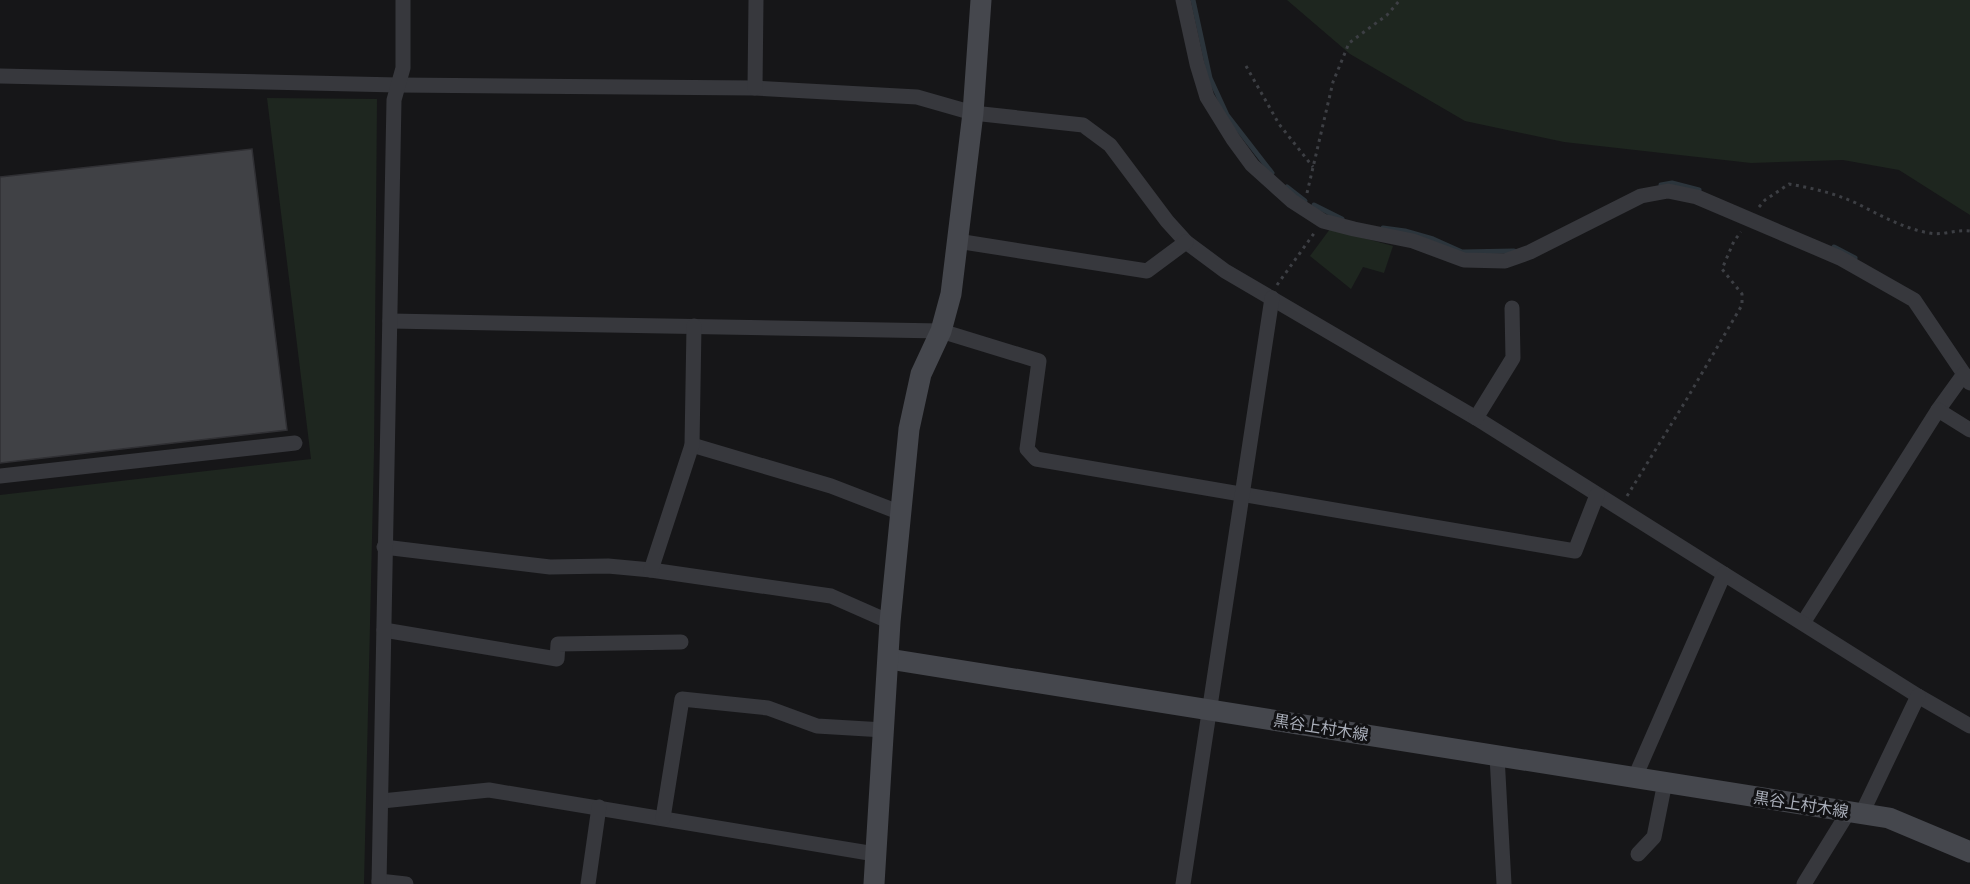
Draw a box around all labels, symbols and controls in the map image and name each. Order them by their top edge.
street label: 黒谷上村木線 [1272,712,1370,743]
street label: 黒谷上村木線 [1752,789,1850,820]

